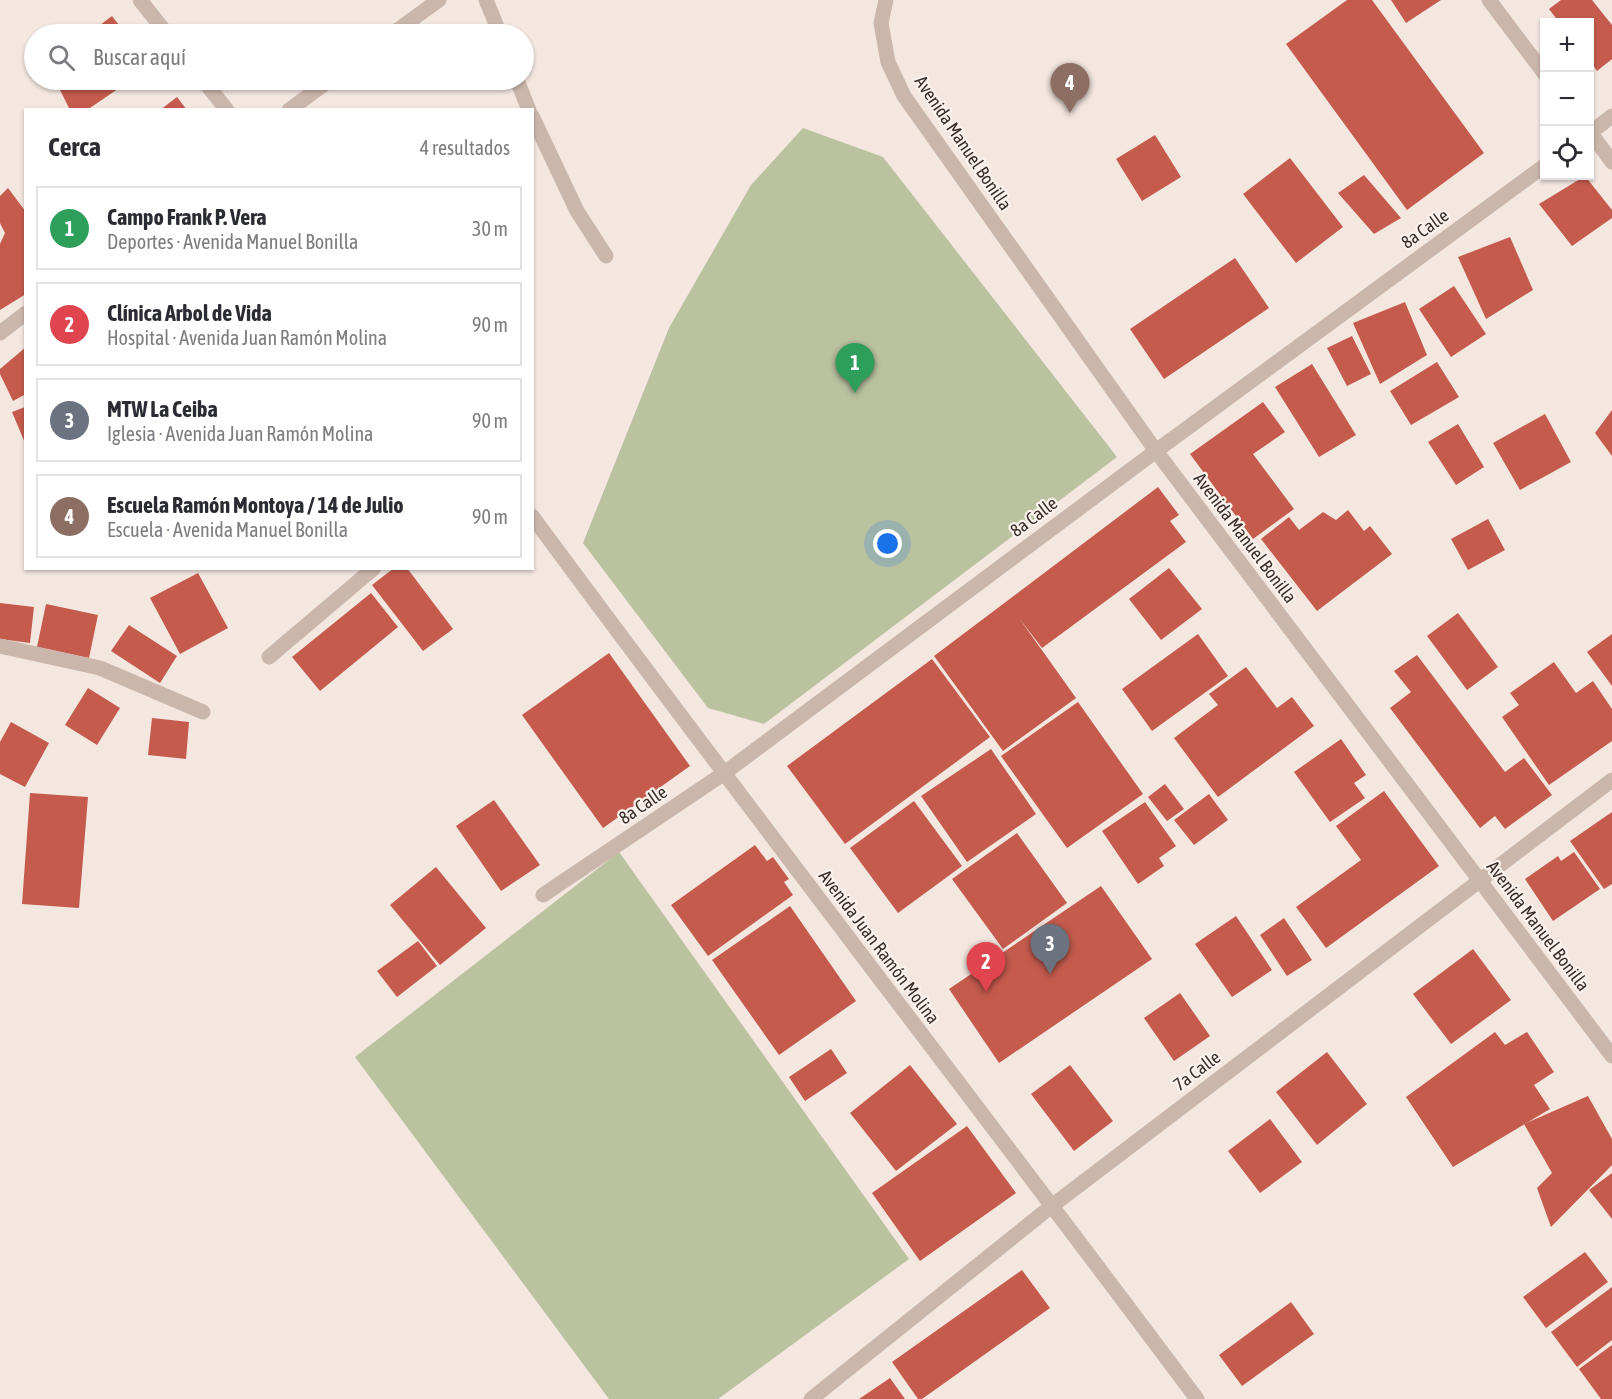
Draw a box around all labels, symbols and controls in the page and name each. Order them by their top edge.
map controls [1540,18,1594,180]
button: + [1540,18,1594,72]
search box [24,24,534,90]
icon: search [45,41,78,74]
text: Buscar aquí [93,44,186,70]
pin: 4 [1050,63,1090,113]
street label: Avenida Manuel Bonilla [911,72,1016,214]
button: − [1540,72,1594,126]
button: locate [1540,126,1594,180]
text: Cerca [48,132,101,162]
text: 4 resultados [420,136,510,159]
text: Campo Frank P. Vera [107,204,267,230]
street label: 8a Calle [1397,204,1452,253]
text: 1 [65,217,74,240]
text: 30 m [472,217,508,240]
text: Deportes · Avenida Manuel Bonilla [107,230,358,253]
text: Clínica Arbol de Vida [107,300,272,326]
text: 2 [65,313,74,336]
text: 90 m [472,313,508,336]
text: Hospital · Avenida Juan Ramón Molina [107,326,387,349]
pin: 1 [836,344,874,393]
text: MTW La Ceiba [107,396,218,422]
text: 3 [65,409,74,432]
text: 90 m [472,409,508,432]
text: Iglesia · Avenida Juan Ramón Molina [107,422,373,445]
street label: Avenida Manuel Bonilla [1190,468,1301,607]
text: Escuela Ramón Montoya / 14 de Julio [107,492,404,518]
street label: 8a Calle [1006,492,1061,541]
text: 4 [65,505,74,528]
text: 90 m [472,505,508,528]
text: Escuela · Avenida Manuel Bonilla [107,518,348,541]
your location [873,529,902,558]
street label: 8a Calle [615,781,671,828]
street label: Avenida Manuel Bonilla [1483,856,1594,995]
street label: Avenida Juan Ramón Molina [815,866,944,1028]
pin: 3 [1030,924,1070,974]
pin: 2 [966,942,1006,992]
street label: 7a Calle [1169,1046,1224,1095]

